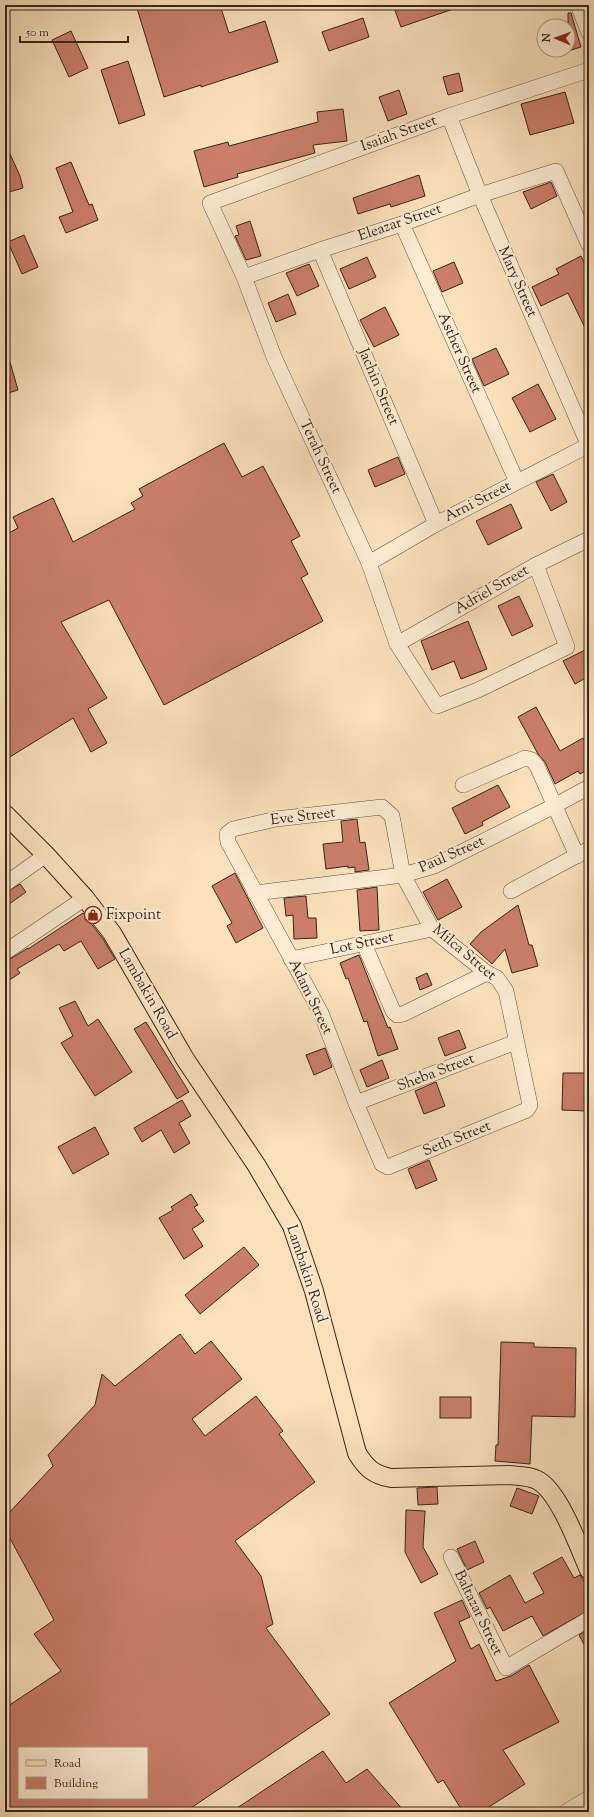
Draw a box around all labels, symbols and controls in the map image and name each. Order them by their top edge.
scale bar [20,18,128,44]
north arrow [536,18,576,58]
text: 50 m [25,24,49,42]
text: N [539,33,555,43]
street label: Isaiah Street [358,111,440,157]
street label: Eleazar Street [355,199,445,247]
street label: Mary Street [492,243,542,321]
street label: Asther Street [432,309,486,397]
street label: Jachin Street [352,344,404,429]
street label: Terah Street [294,417,346,497]
street label: Arni Street [441,476,515,528]
street label: Adriel Street [451,560,533,620]
street label: Eve Street [269,803,337,831]
street label: Paul Street [416,831,488,879]
shop icon: Fixpoint [83,905,103,925]
place label: Fixpoint [106,905,161,926]
street label: Milca Street [427,920,501,986]
street label: Lot Street [328,927,396,961]
street label: Lambakin Road [113,945,182,1044]
street label: Adam Street [283,956,337,1038]
street label: Sheba Street [394,1049,478,1097]
street label: Seth Street [420,1116,494,1162]
street label: Lambakin Road [280,1222,332,1326]
street label: Baltazar Street [448,1567,508,1659]
legend [18,1747,148,1799]
text: Road [54,1755,81,1773]
text: Building [54,1775,98,1793]

